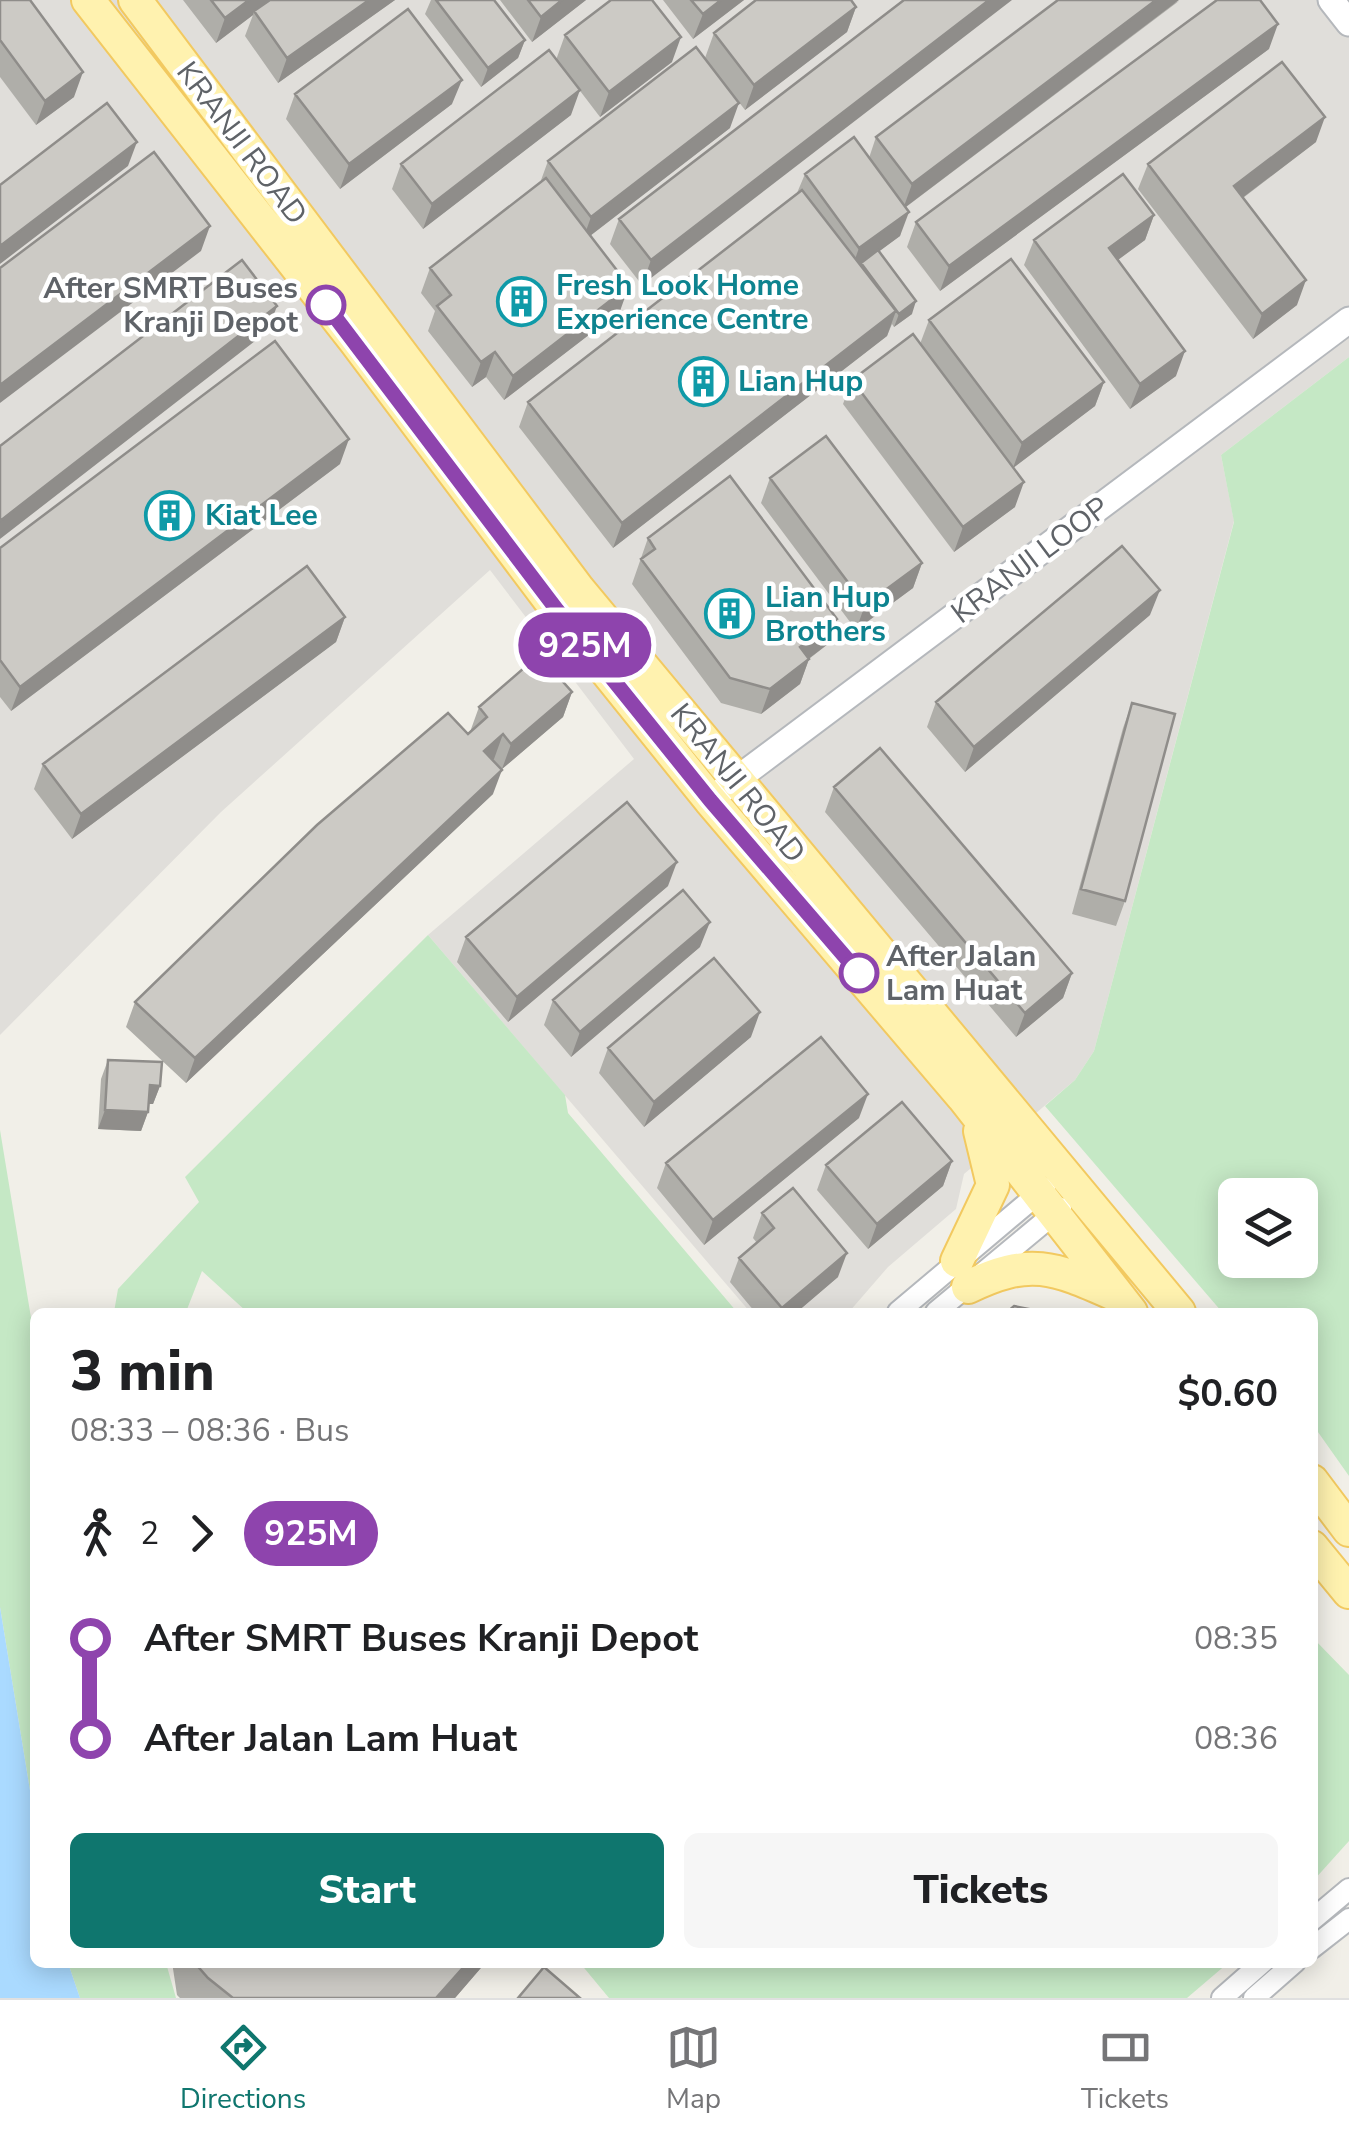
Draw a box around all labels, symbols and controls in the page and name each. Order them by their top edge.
street label: KRANJI ROAD [167,53,316,233]
place label: Fresh Look Home Experience Centre [556,265,808,340]
place label: After SMRT Buses Kranji Depot [43,268,298,343]
building icon: Fresh Look Home Experience Centre [495,276,547,328]
marker: After SMRT Buses Kranji Depot [307,286,345,324]
building icon: Lian Hup [677,355,729,407]
place label: Lian Hup [738,361,863,402]
street label: KRANJI LOOP [943,487,1118,633]
building icon: Kiat Lee [144,489,196,541]
place label: Kiat Lee [205,495,318,536]
place label: Lian Hup Brothers [765,577,890,652]
building icon: Lian Hup Brothers [704,588,756,640]
line badge: 925M [515,612,655,678]
text: 925M [538,622,632,669]
street label: KRANJI ROAD [661,695,815,872]
place label: After Jalan Lam Huat [886,936,1036,1011]
marker: After Jalan Lam Huat [840,954,878,992]
map controls [1218,1178,1318,1278]
button: layers [1218,1178,1318,1278]
text: 3 min [70,1334,215,1409]
text: $0.60 [1177,1368,1278,1419]
text: 08:33 – 08:36 · Bus [70,1409,349,1452]
icon: walk [70,1506,125,1561]
icon: forward [174,1506,229,1561]
text: 925M [264,1510,358,1557]
text: 2 [140,1512,159,1555]
text: After SMRT Buses Kranji Depot [144,1613,698,1664]
text: 08:35 [1194,1617,1278,1660]
text: After Jalan Lam Huat [144,1713,517,1764]
text: 08:36 [1194,1717,1278,1760]
button: Start [70,1833,664,1948]
button: Tickets [684,1833,1278,1948]
tab: Directions [180,2020,306,2118]
tab: Map [666,2020,721,2118]
tab: Tickets [1081,2020,1169,2118]

